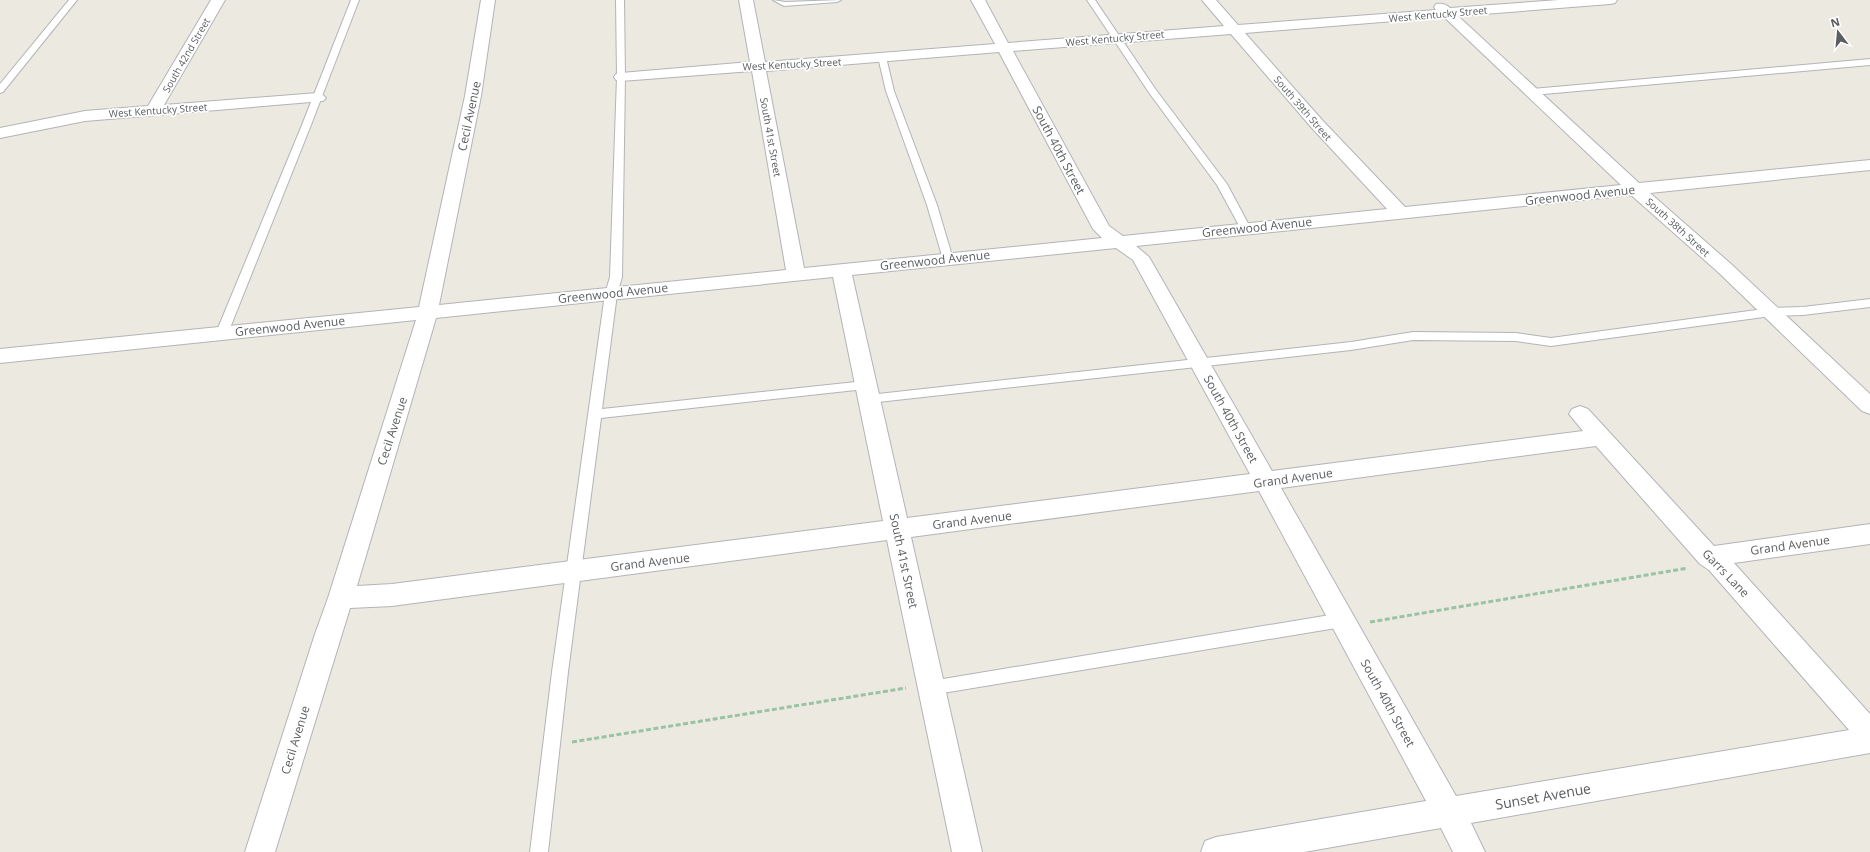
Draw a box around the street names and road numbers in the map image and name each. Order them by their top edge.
street label: West Kentucky Street [1388,3,1488,25]
street label: South 42nd Street [159,15,213,95]
street label: West Kentucky Street [1065,27,1165,49]
street label: West Kentucky Street [742,54,842,74]
street label: South 39th Street [1271,73,1335,144]
street label: Cecil Avenue [453,79,485,152]
street label: South 41st Street [757,96,785,178]
street label: West Kentucky Street [108,100,208,120]
street label: South 40th Street [1029,103,1089,197]
street label: Greenwood Avenue [1524,181,1636,209]
street label: South 38th Street [1643,194,1713,260]
street label: Greenwood Avenue [1201,213,1313,241]
street label: Greenwood Avenue [879,246,991,274]
street label: Greenwood Avenue [557,279,669,307]
street label: Greenwood Avenue [234,312,346,340]
street label: South 40th Street [1200,372,1262,466]
street label: Cecil Avenue [373,394,411,467]
street label: Grand Avenue [1252,464,1334,492]
street label: Grand Avenue [931,507,1013,533]
street label: South 41st Street [886,512,922,610]
street label: Grand Avenue [1749,531,1831,559]
street label: Garrs Lane [1699,545,1754,601]
street label: Grand Avenue [609,549,691,575]
street label: South 40th Street [1357,656,1419,750]
street label: Cecil Avenue [276,703,314,776]
street label: Sunset Avenue [1494,778,1592,814]

